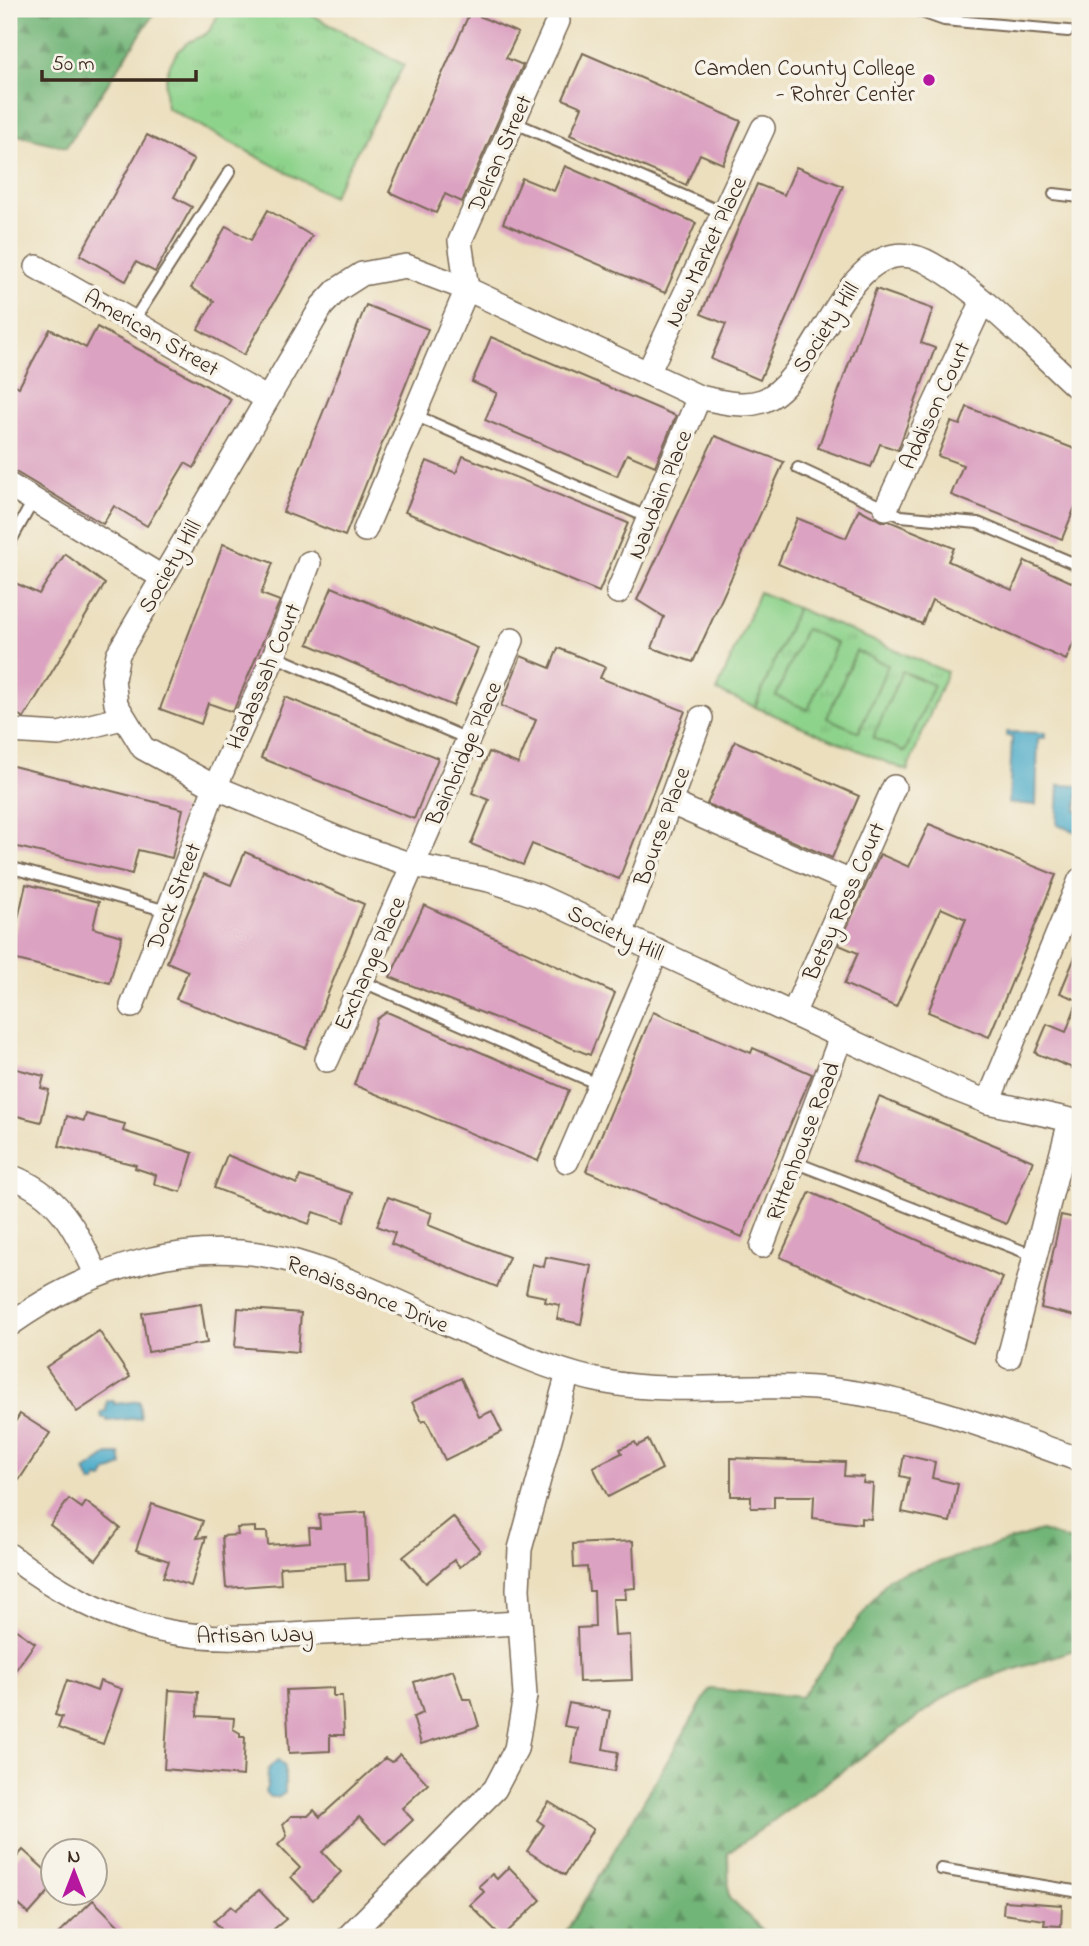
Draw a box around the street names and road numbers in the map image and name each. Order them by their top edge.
street label: Delran Street [460,90,542,219]
street label: New Market Place [658,171,757,333]
street label: Society Hill [785,276,871,382]
street label: American Street [77,282,225,386]
street label: Addison Court [892,337,980,475]
street label: Naudain Place [620,425,702,564]
street label: Society Hill [131,514,213,621]
street label: Hadassah Court [220,598,311,755]
street label: Bainbridge Place [418,676,513,833]
street label: Bourse Place [626,762,700,892]
street label: Betsy Ross Court [795,817,897,988]
street label: Dock Street [139,838,211,956]
street label: Exchange Place [327,891,417,1037]
street label: Society Hill [560,898,669,973]
street label: Rittenhouse Road [759,1058,850,1226]
street label: Renaissance Drive [281,1248,454,1343]
street label: Artisan Way [196,1619,314,1656]

